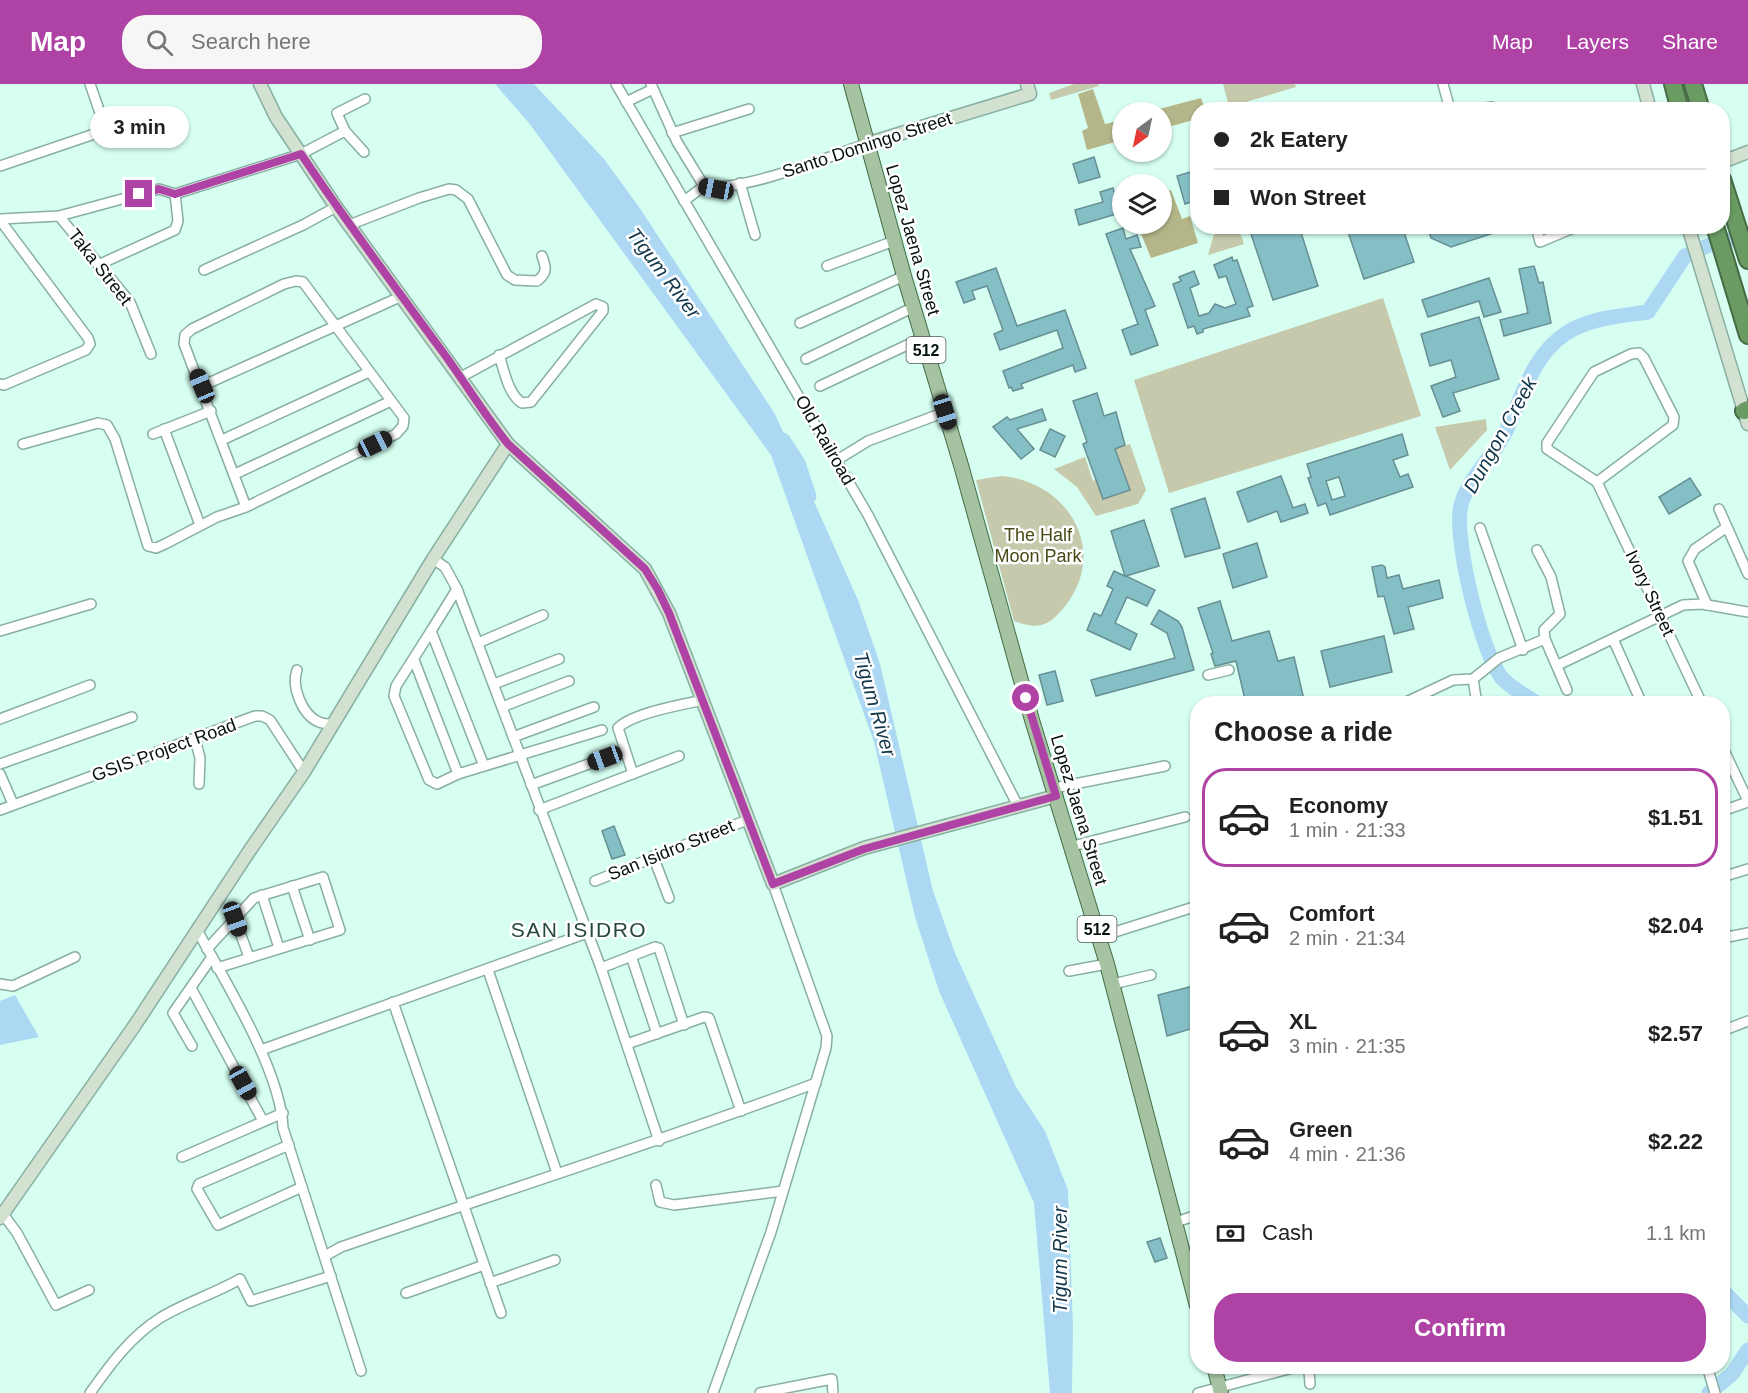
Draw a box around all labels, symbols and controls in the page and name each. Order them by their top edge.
search box [122,15,542,69]
text: Map [30,26,86,57]
icon: search [143,26,176,59]
text: Search here [191,29,311,54]
text: Map [1492,30,1533,53]
text: Layers [1566,30,1629,53]
text: Share [1662,30,1718,53]
north arrow [1112,102,1172,162]
map controls [1112,102,1172,234]
callout: 3 min [90,107,188,149]
street label: Santo Domingo Street [780,108,954,182]
text: 3 min [113,116,166,138]
text: 2k Eatery [1250,127,1348,152]
street label: Lopez Jaena Street [882,162,944,318]
button: layers [1112,174,1172,234]
car [697,177,735,201]
route end [125,180,152,207]
text: Won Street [1250,185,1366,210]
water label: Tigum River [623,223,706,324]
street label: Taka Street [64,225,136,309]
road number: 512 [906,337,946,363]
car [187,366,217,406]
water label: Dungon Creek [1459,372,1541,497]
street label: Old Railroad [791,392,859,488]
car [931,392,959,432]
car [355,428,395,460]
park label: The Half Moon Park [994,525,1083,566]
street label: Ivory Street [1621,547,1679,639]
water label: Tigum River [850,649,901,760]
route start [1012,684,1039,711]
street label: GSIS Project Road [89,715,239,785]
text: Choose a ride [1214,717,1393,747]
street label: Lopez Jaena Street [1047,732,1111,888]
car [585,743,625,773]
icon: car [1217,791,1271,845]
text: Economy [1289,793,1388,818]
text: $1.51 [1648,805,1703,830]
street label: San Isidro Street [605,816,737,884]
text: 1 min · 21:33 [1289,819,1406,841]
car [220,899,250,939]
icon: car [1217,899,1271,953]
text: Comfort [1289,901,1375,926]
text: $2.04 [1648,913,1703,938]
road number: 512 [1078,916,1116,942]
district label: SAN ISIDRO [511,918,647,941]
text: 2 min · 21:34 [1289,927,1406,949]
icon: car [1217,1007,1271,1061]
text: XL [1289,1009,1317,1034]
text: $2.57 [1648,1021,1703,1046]
text: 3 min · 21:35 [1289,1035,1406,1057]
car [226,1063,260,1103]
icon: car [1217,1115,1271,1169]
text: Green [1289,1117,1353,1142]
text: $2.22 [1648,1129,1703,1154]
text: 4 min · 21:36 [1289,1143,1406,1165]
water label: Tigum River [1049,1205,1071,1314]
icon: cash [1214,1217,1247,1250]
text: Cash [1262,1220,1313,1245]
text: 1.1 km [1646,1222,1706,1244]
button: Confirm [1214,1293,1706,1362]

